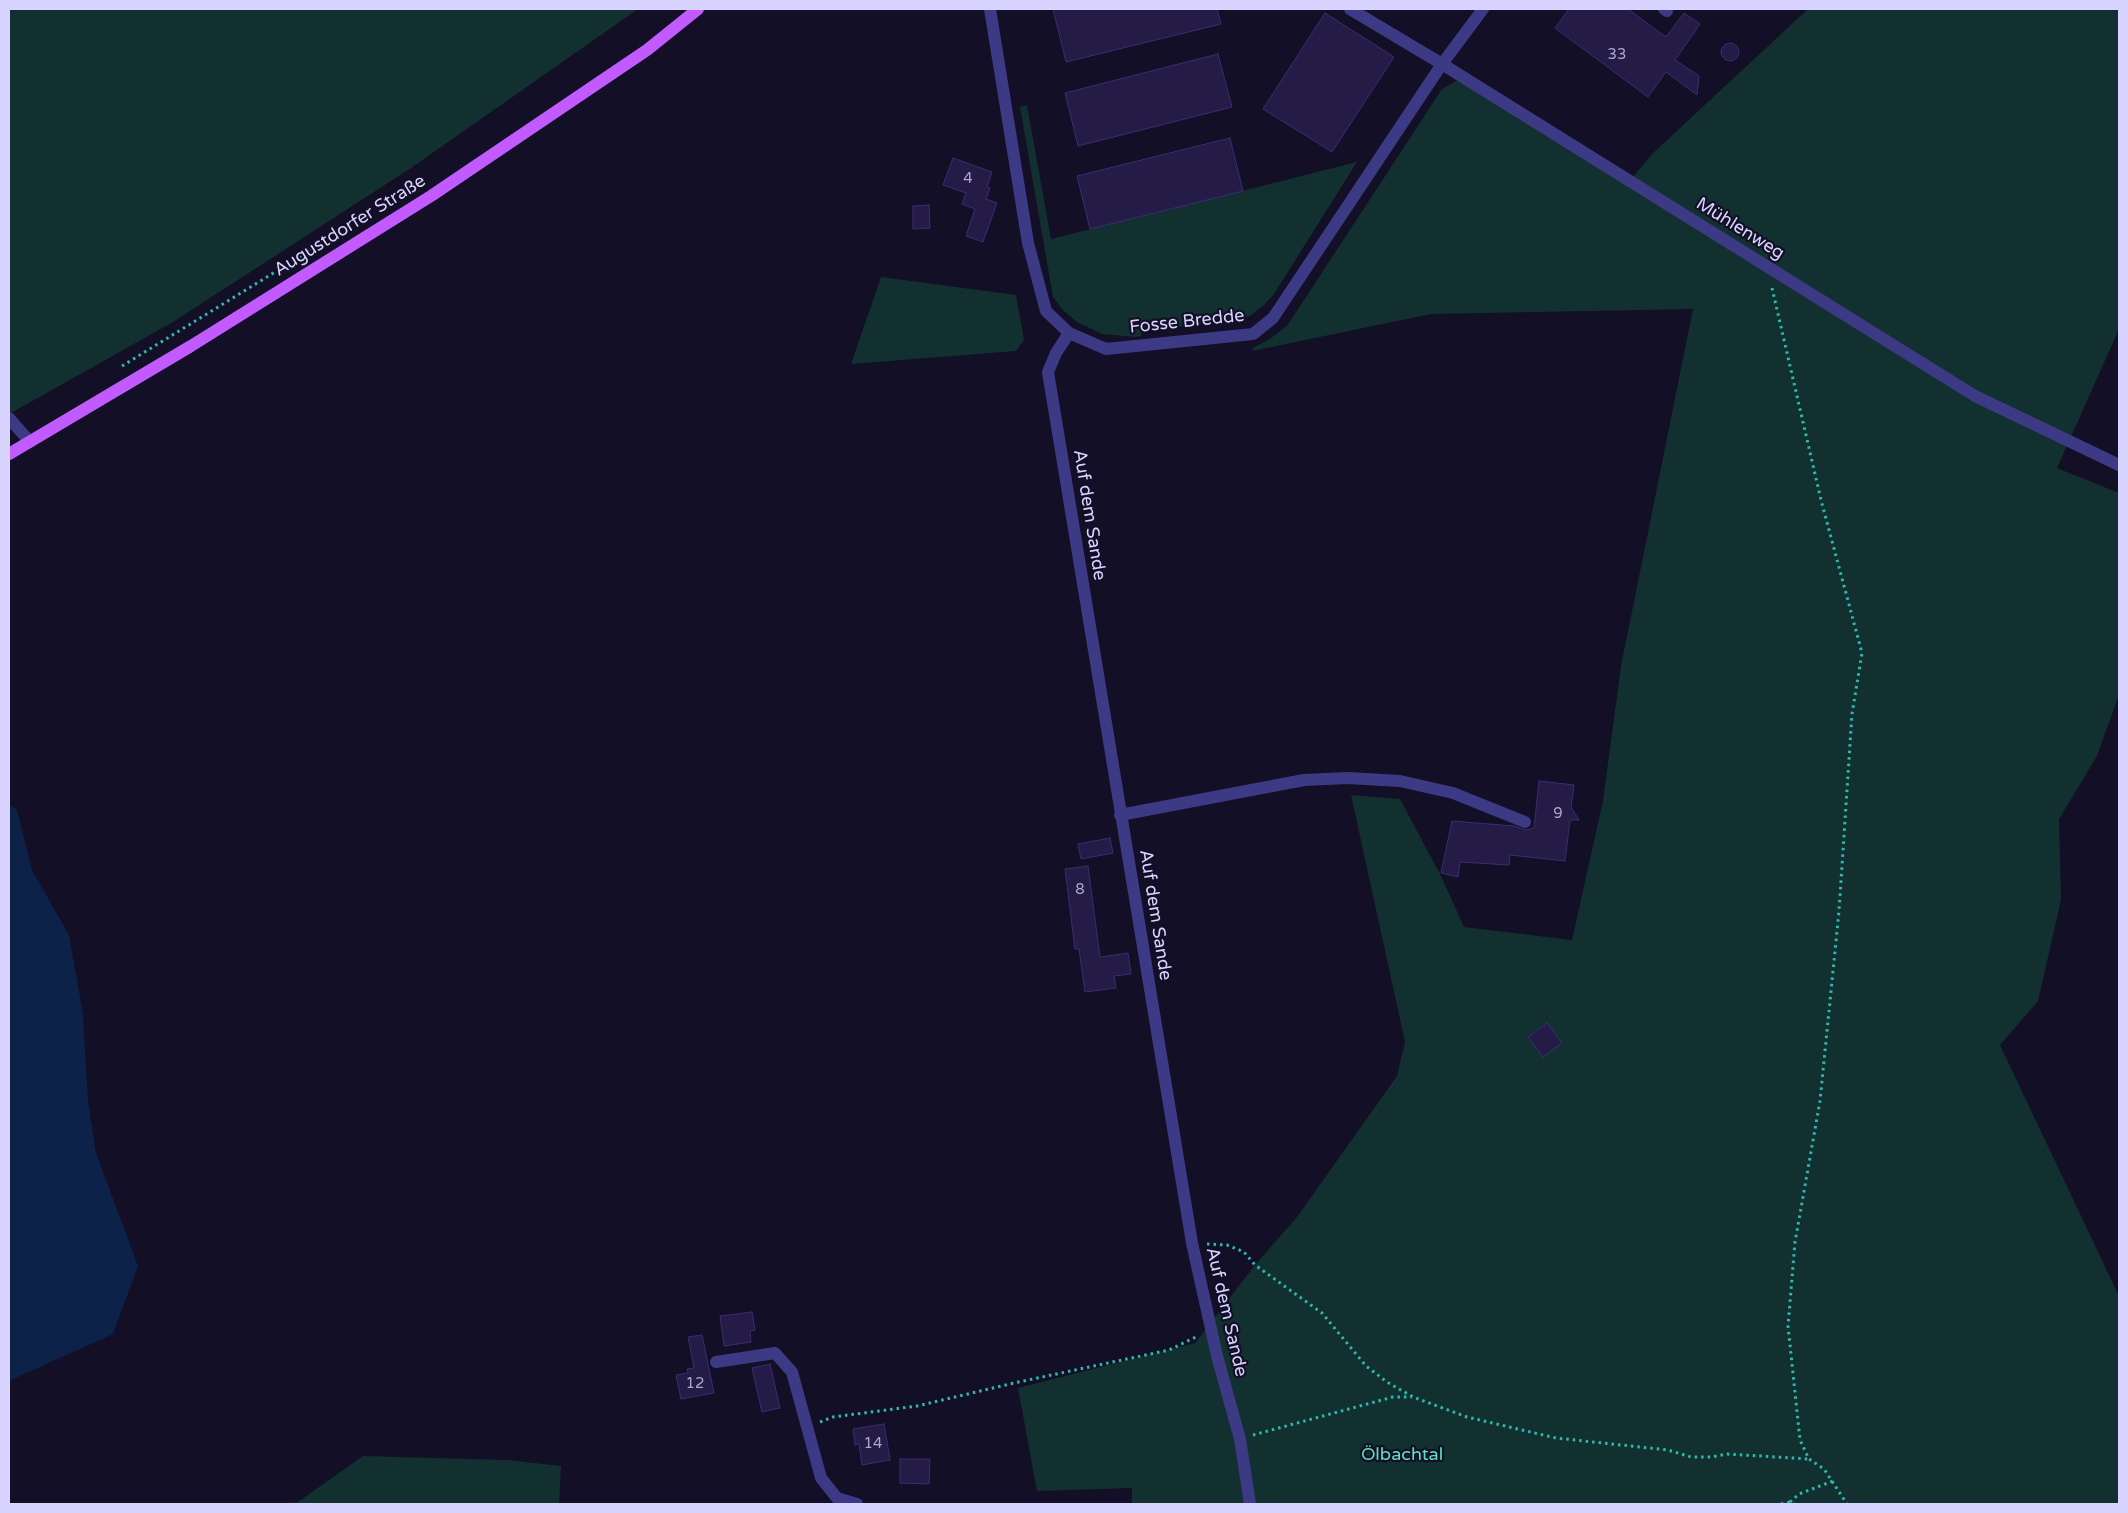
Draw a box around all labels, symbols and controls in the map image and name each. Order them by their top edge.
house number: 33 [1608,46,1626,64]
house number: 4 [963,170,973,188]
street label: Augustdorfer Straße [270,171,430,281]
street label: Mühlenweg [1692,193,1788,265]
street label: Fosse Bredde [1128,305,1246,339]
street label: Auf dem Sande [1068,448,1110,582]
house number: 9 [1553,805,1563,823]
street label: Auf dem Sande [1134,848,1176,982]
house number: 8 [1075,881,1085,899]
street label: Auf dem Sande [1201,1245,1251,1379]
house number: 12 [686,1375,704,1393]
house number: 14 [864,1435,882,1453]
park label: Ölbachtal [1361,1444,1443,1466]

